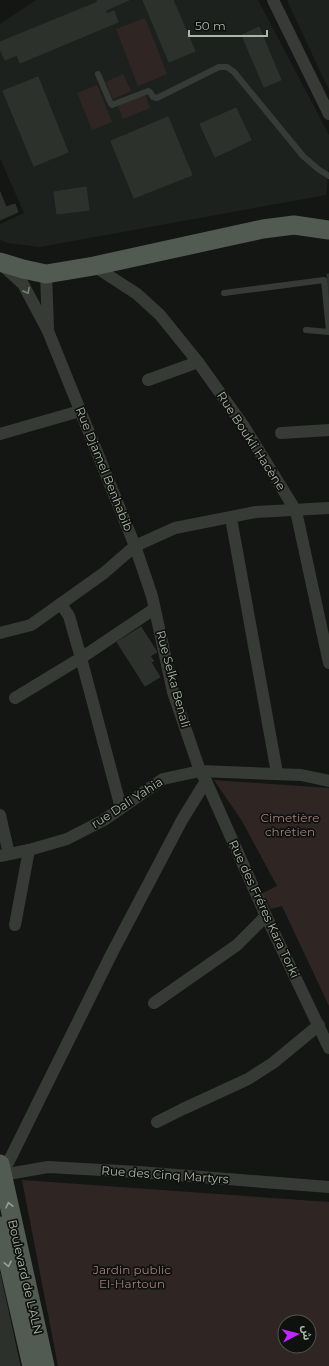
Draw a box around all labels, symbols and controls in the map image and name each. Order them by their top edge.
scale bar [189,12,267,38]
text: 50 m [195,18,226,33]
one-way arrow [22,287,29,294]
street label: Rue Boukli Hacène [214,389,289,493]
street label: Rue Djamel Benhabib [73,404,136,533]
street label: Rue Selka Benali [153,629,194,729]
street label: rue Dali Yahia [88,774,165,831]
park label: Cimetière chrétien [261,810,319,839]
street label: Rue des Fréres Kara Torki [226,837,303,980]
street label: Rue des Cinq Martyrs [101,1163,229,1186]
one-way arrow [6,1202,14,1208]
street label: Boulevard de L'ALN [5,1218,46,1336]
one-way arrow [4,1261,12,1267]
park label: Jardin public El-Hartoun [92,1262,171,1291]
north arrow [277,1314,317,1354]
text: ش [299,1324,315,1341]

